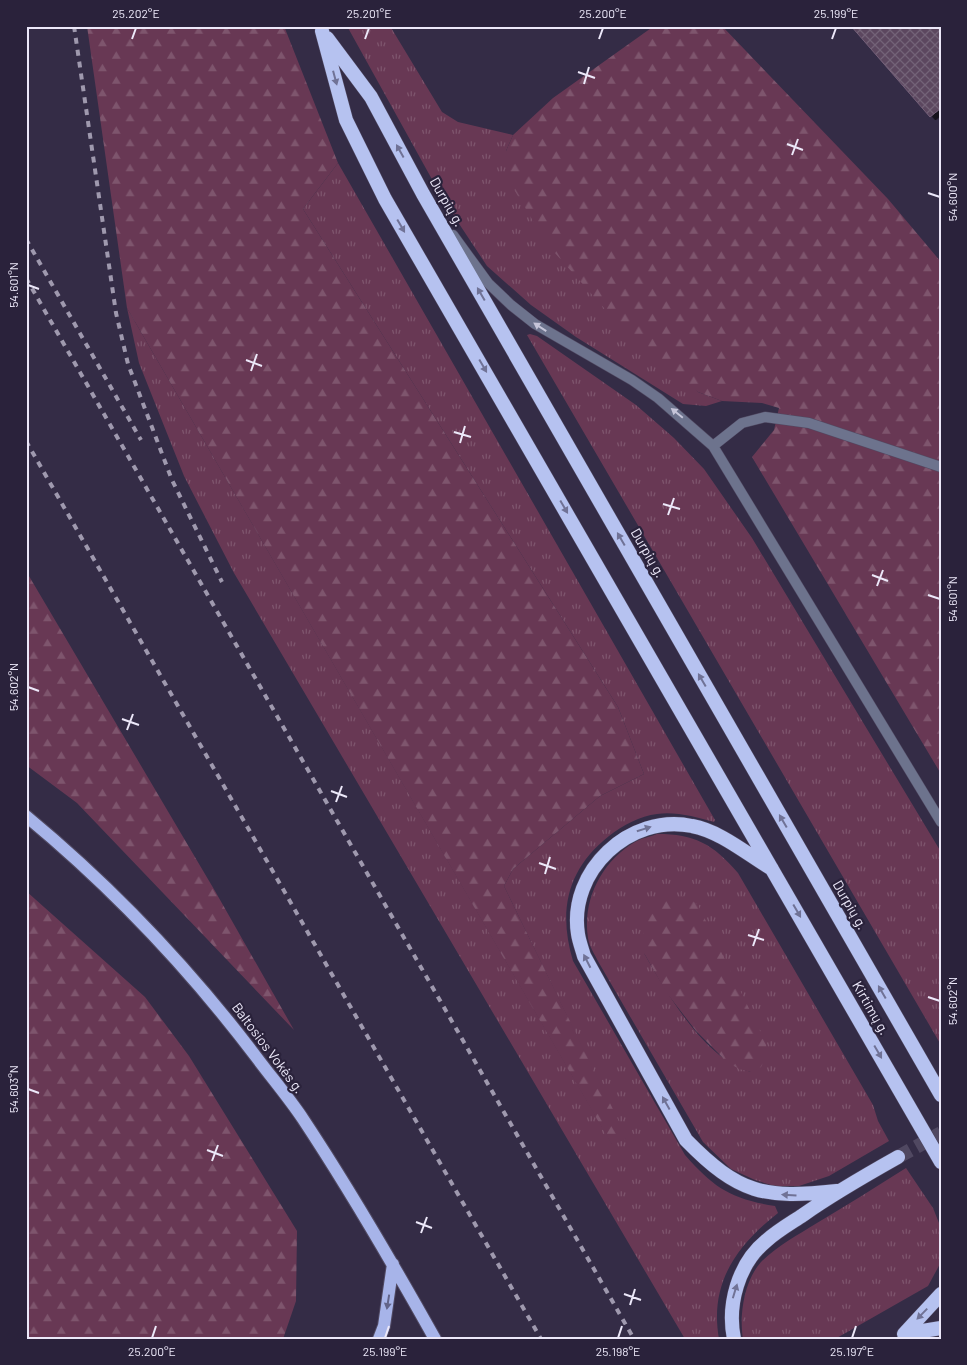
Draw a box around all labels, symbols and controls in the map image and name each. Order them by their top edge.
text: 25.202°E [112,6,160,20]
text: 25.201°E [347,6,391,20]
text: 25.200°E [579,6,627,20]
text: 25.199°E [814,6,858,20]
one-way arrow [331,70,339,86]
one-way arrow [396,144,404,159]
text: 54.600°N [945,173,959,221]
street label: Durpių g. [427,174,468,229]
one-way arrow [397,219,406,232]
text: 54.601°N [6,262,20,308]
one-way arrow [476,287,485,300]
one-way arrow [534,322,547,331]
one-way arrow [478,360,487,373]
one-way arrow [671,408,684,419]
one-way arrow [560,499,568,514]
street label: Durpių g. [628,525,669,580]
one-way arrow [617,532,626,545]
text: 54.601°N [945,576,959,622]
text: 54.602°N [6,663,20,711]
one-way arrow [698,672,706,687]
one-way arrow [778,814,787,827]
one-way arrow [636,824,651,832]
street label: Durpių g. [830,877,871,932]
one-way arrow [792,905,801,918]
one-way arrow [583,954,591,968]
text: 54.602°N [945,977,959,1025]
street label: Kirtimų g. [849,978,894,1038]
one-way arrow [877,986,886,999]
street label: Baltosios Vokės g. [229,999,308,1096]
one-way arrow [873,1046,882,1059]
text: 54.603°N [6,1065,20,1113]
one-way arrow [661,1097,670,1110]
one-way arrow [781,1190,797,1198]
one-way arrow [732,1283,740,1298]
one-way arrow [384,1294,392,1310]
one-way arrow [916,1308,928,1320]
text: 25.200°E [128,1344,176,1358]
text: 25.199°E [363,1344,407,1358]
text: 25.198°E [596,1344,640,1358]
text: 25.197°E [830,1344,874,1358]

